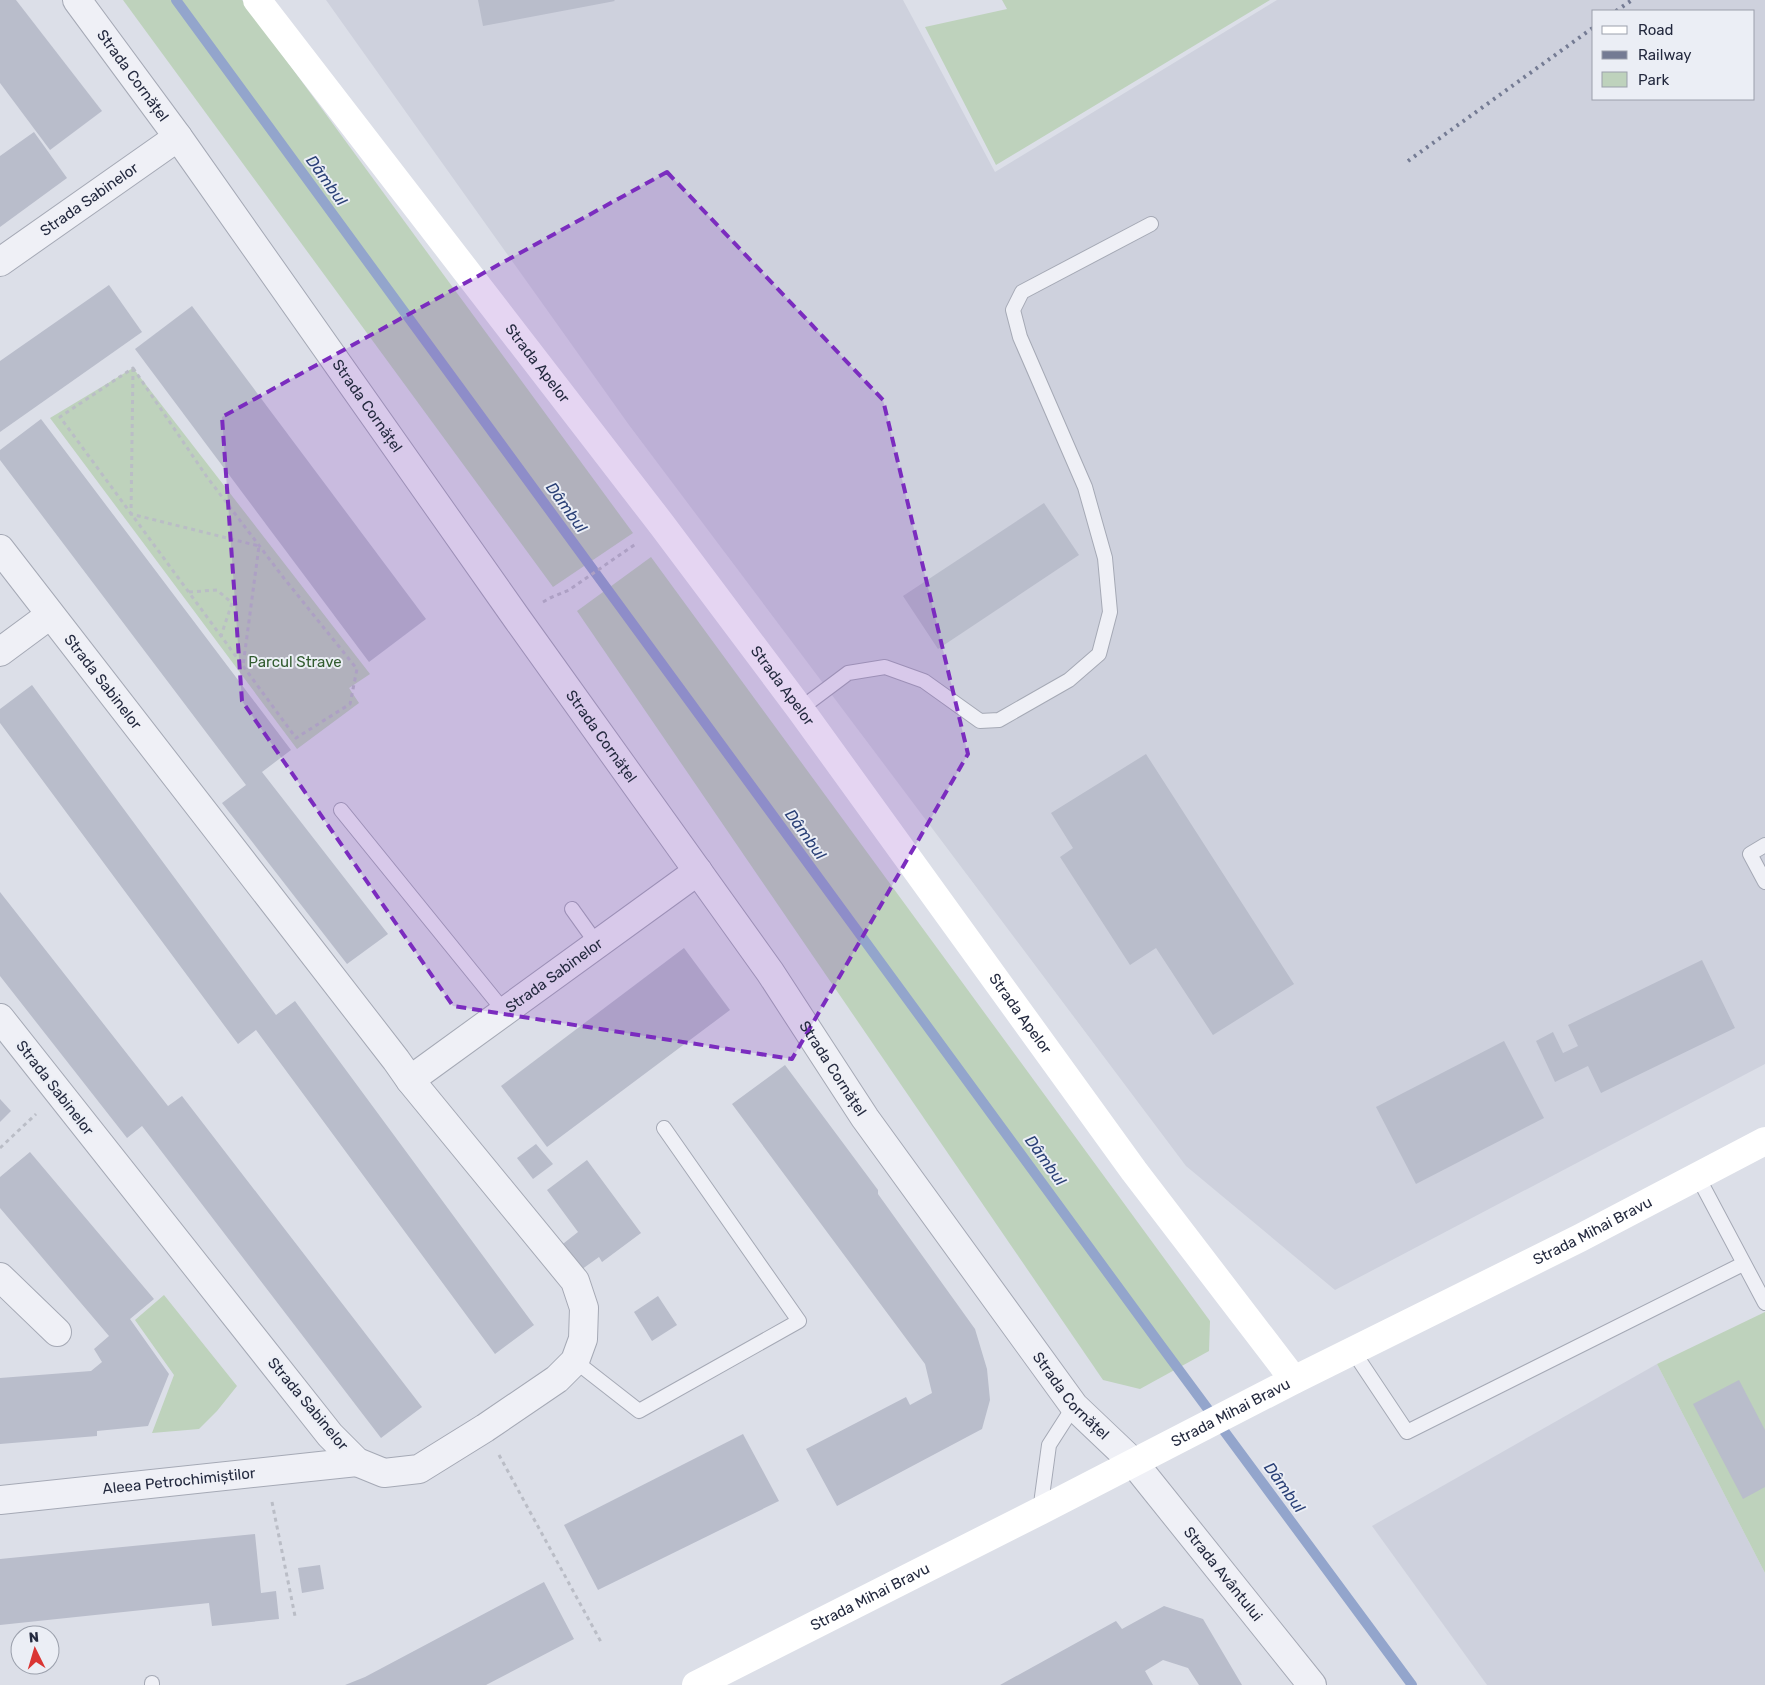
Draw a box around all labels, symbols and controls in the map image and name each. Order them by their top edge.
legend [1592,10,1755,100]
text: Road [1638,21,1674,39]
street label: Strada Cornățel [93,26,173,125]
text: Railway [1638,46,1692,64]
text: Park [1638,71,1669,89]
water label: Dâmbul [302,151,352,210]
street label: Strada Sabinelor [37,159,142,240]
street label: Strada Apelor [501,320,574,407]
street label: Strada Cornățel [328,356,406,456]
water label: Dâmbul [542,478,592,537]
street label: Strada Sabinelor [60,631,146,733]
street label: Strada Apelor [747,642,818,729]
park label: Parcul Strave [248,653,342,671]
street label: Strada Cornățel [562,687,641,786]
water label: Dâmbul [781,805,831,864]
street label: Strada Sabinelor [502,934,606,1017]
street label: Strada Apelor [985,970,1056,1058]
street label: Strada Cornățel [795,1018,870,1119]
street label: Strada Sabinelor [12,1037,98,1139]
water label: Dâmbul [1021,1131,1071,1190]
street label: Strada Mihai Bravu [1530,1193,1655,1269]
street label: Strada Cornățel [1029,1348,1113,1443]
street label: Strada Sabinelor [264,1354,352,1454]
street label: Strada Mihai Bravu [1168,1375,1293,1451]
water label: Dâmbul [1260,1458,1310,1517]
street label: Aleea Petrochimiștilor [102,1464,257,1498]
street label: Strada Avântului [1180,1523,1266,1625]
street label: Strada Mihai Bravu [807,1559,933,1635]
north arrow [10,1625,60,1675]
text: N [28,1629,40,1646]

